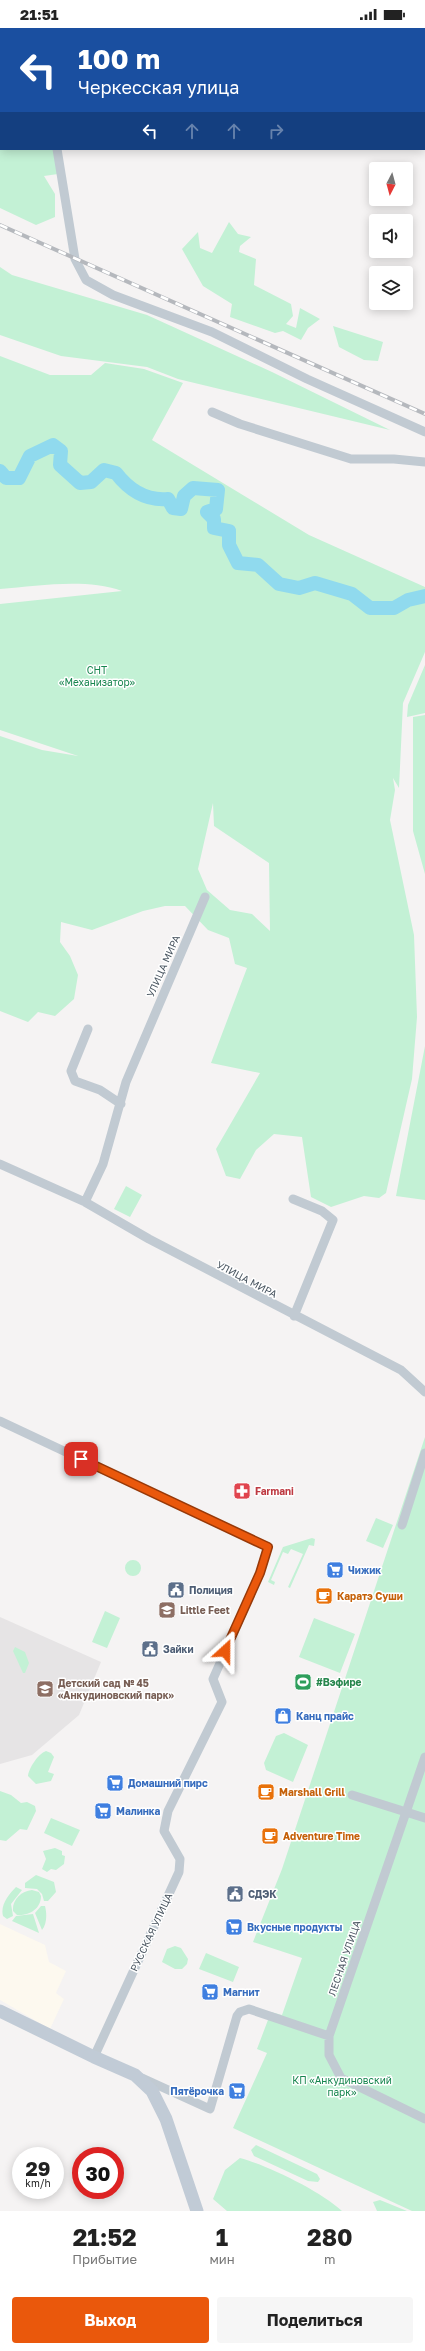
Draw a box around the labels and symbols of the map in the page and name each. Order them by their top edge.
north arrow [369,162,413,206]
park label: СНТ «Механизатор» [59,664,136,688]
street label: УЛИЦА МИРА [144,933,182,999]
street label: УЛИЦА МИРА [215,1258,280,1300]
pin [64,1442,98,1476]
pharmacy icon: Farmani [232,1481,252,1501]
place label: Farmani [255,1485,294,1497]
supermarket icon: Чижик [325,1560,345,1580]
place label: Чижик [348,1564,381,1576]
public building icon: Полиция [166,1580,186,1600]
place label: Полиция [189,1584,233,1596]
cafe icon: Каратэ Суши [314,1586,334,1606]
place label: Каратэ Суши [337,1590,403,1602]
school or university icon: Little Feet [157,1600,177,1620]
place label: Little Feet [180,1604,230,1616]
position arrow [204,1630,246,1672]
public building icon: Зайки [140,1639,160,1659]
place label: Зайки [163,1643,193,1655]
sports icon: #Вэфире [293,1672,313,1692]
place label: #Вэфире [316,1676,362,1688]
place label: Детский сад № 45 «Анкудиновский парк» [58,1677,174,1701]
school or university icon: Детский сад № 45 «Анкудиновский парк» [35,1679,55,1699]
shop icon: Канц прайс [273,1706,293,1726]
place label: Канц прайс [296,1710,354,1722]
supermarket icon: Домашний пирс [105,1773,125,1793]
place label: Домашний пирс [128,1777,208,1789]
cafe icon: Marshall Grill [256,1782,276,1802]
place label: Marshall Grill [279,1786,346,1798]
supermarket icon: Малинка [93,1801,113,1821]
place label: Малинка [116,1805,161,1817]
cafe icon: Adventure Time [260,1826,280,1846]
place label: Adventure Time [283,1830,360,1842]
public building icon: СДЭК [225,1884,245,1904]
place label: СДЭК [248,1888,277,1900]
street label: РУССКАЯ УЛИЦА [128,1891,175,1973]
supermarket icon: Вкусные продукты [224,1917,244,1937]
street label: ЛЕСНАЯ УЛИЦА [325,1918,363,1997]
place label: Вкусные продукты [247,1921,342,1933]
supermarket icon: Магнит [200,1982,220,2002]
place label: Магнит [223,1986,260,1998]
park label: КП «Анкудиновский парк» [292,2074,392,2098]
supermarket icon: Пятёрочка [227,2081,247,2101]
place label: Пятёрочка [170,2085,224,2097]
speed limit sign: 30 [72,2147,124,2199]

